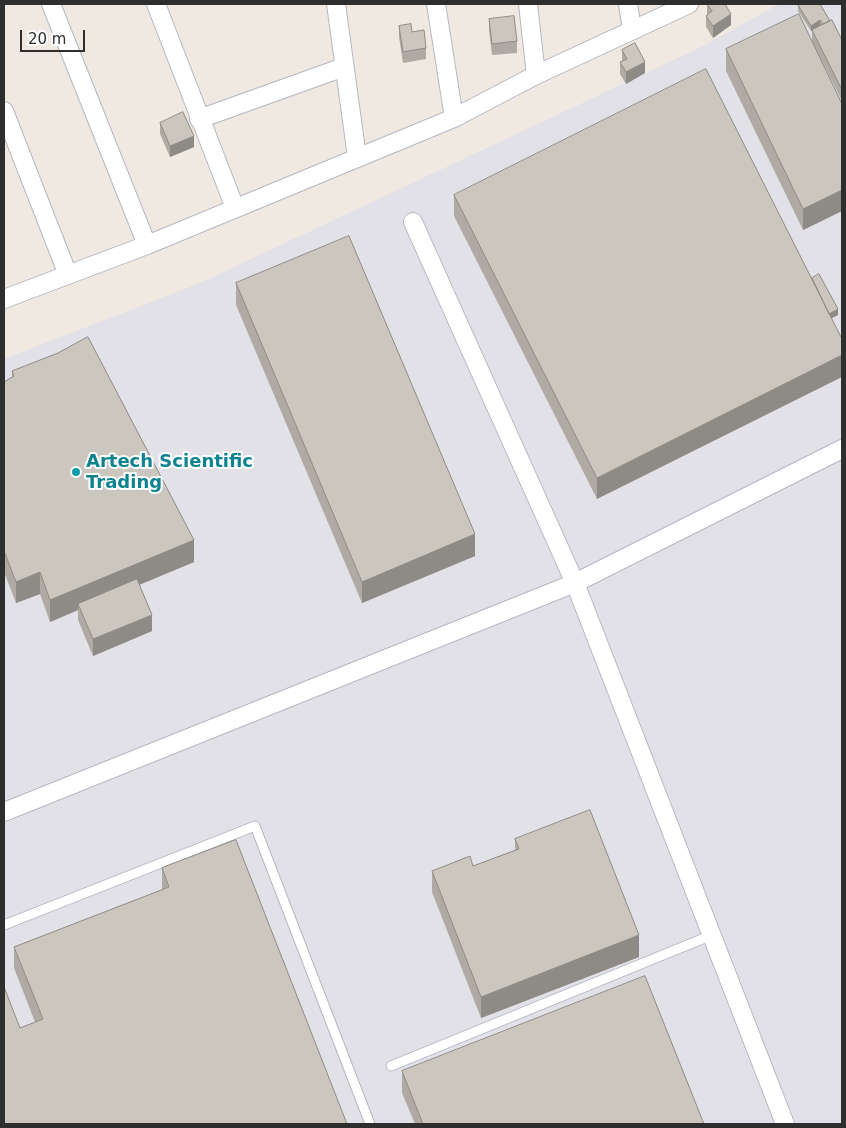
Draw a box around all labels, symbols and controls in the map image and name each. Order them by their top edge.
scale bar [22,20,88,52]
text: 20 m [28,30,66,48]
place label: Artech Scientific Trading [86,451,253,494]
marker: Artech Scientific Trading [70,466,82,478]

